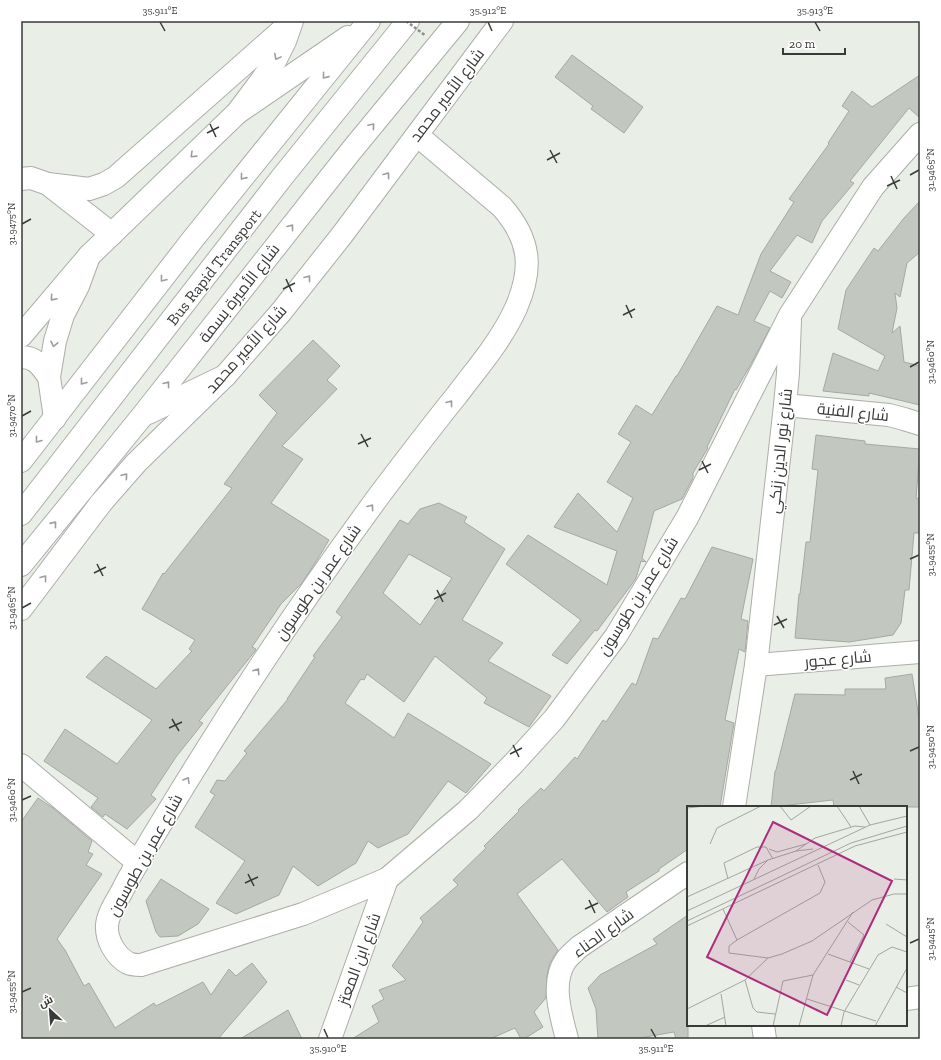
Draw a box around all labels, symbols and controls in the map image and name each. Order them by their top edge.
text: 35.911°E [143,5,177,17]
text: 35.912°E [470,5,506,17]
text: 35.913°E [797,5,833,17]
scale bar [783,30,845,56]
text: 20 m [789,37,816,51]
street label: شارع الأمير محمد [406,45,490,147]
one-way arrow [274,52,281,60]
one-way arrow [323,71,330,78]
one-way arrow [367,123,374,130]
text: 31.9465°N [925,148,937,192]
one-way arrow [190,151,198,158]
one-way arrow [241,172,248,180]
one-way arrow [382,172,389,179]
text: 31.9475°N [6,202,18,245]
street label: Bus Rapid Transport [163,205,265,329]
one-way arrow [286,225,293,232]
street label: شارع الأميرة بسمة [195,240,285,347]
one-way arrow [160,274,167,281]
one-way arrow [303,275,310,282]
one-way arrow [51,294,58,301]
street label: شارع الأمير محمد [201,301,292,398]
text: 31.9460°N [925,339,937,384]
one-way arrow [51,341,59,347]
one-way arrow [81,377,88,384]
one-way arrow [162,382,169,389]
street label: شارع نور الدين زنكي [764,388,800,515]
text: 31.9470°N [6,394,18,438]
street label: شارع الفنية [816,399,890,427]
one-way arrow [445,401,452,408]
one-way arrow [36,435,43,442]
one-way arrow [120,473,127,480]
one-way arrow [366,504,374,511]
one-way arrow [50,521,57,528]
street label: شارع عمر بن طوسون [271,521,367,645]
street label: شارع عمر بن طوسون [594,533,684,660]
text: 31.9455°N [925,533,937,577]
one-way arrow [40,575,47,582]
text: 31.9465°N [6,586,18,630]
street label: شارع عجور [803,647,872,673]
one-way arrow [252,668,260,675]
text: 31.9450°N [925,725,937,769]
text: 31.9460°N [6,777,18,822]
one-way arrow [182,778,189,785]
street label: شارع عمر بن طوسون [104,791,188,920]
inset map [687,806,907,1026]
street label: شارع الحناء [569,904,639,963]
street label: شارع ابن المعتز [333,910,386,1010]
text: 31.9445°N [925,917,937,961]
text: 31.9455°N [6,970,18,1014]
north arrow [30,990,70,1030]
text: ش [37,993,55,1010]
text: 35.910°E [310,1043,347,1055]
text: 35.911°E [639,1043,673,1055]

